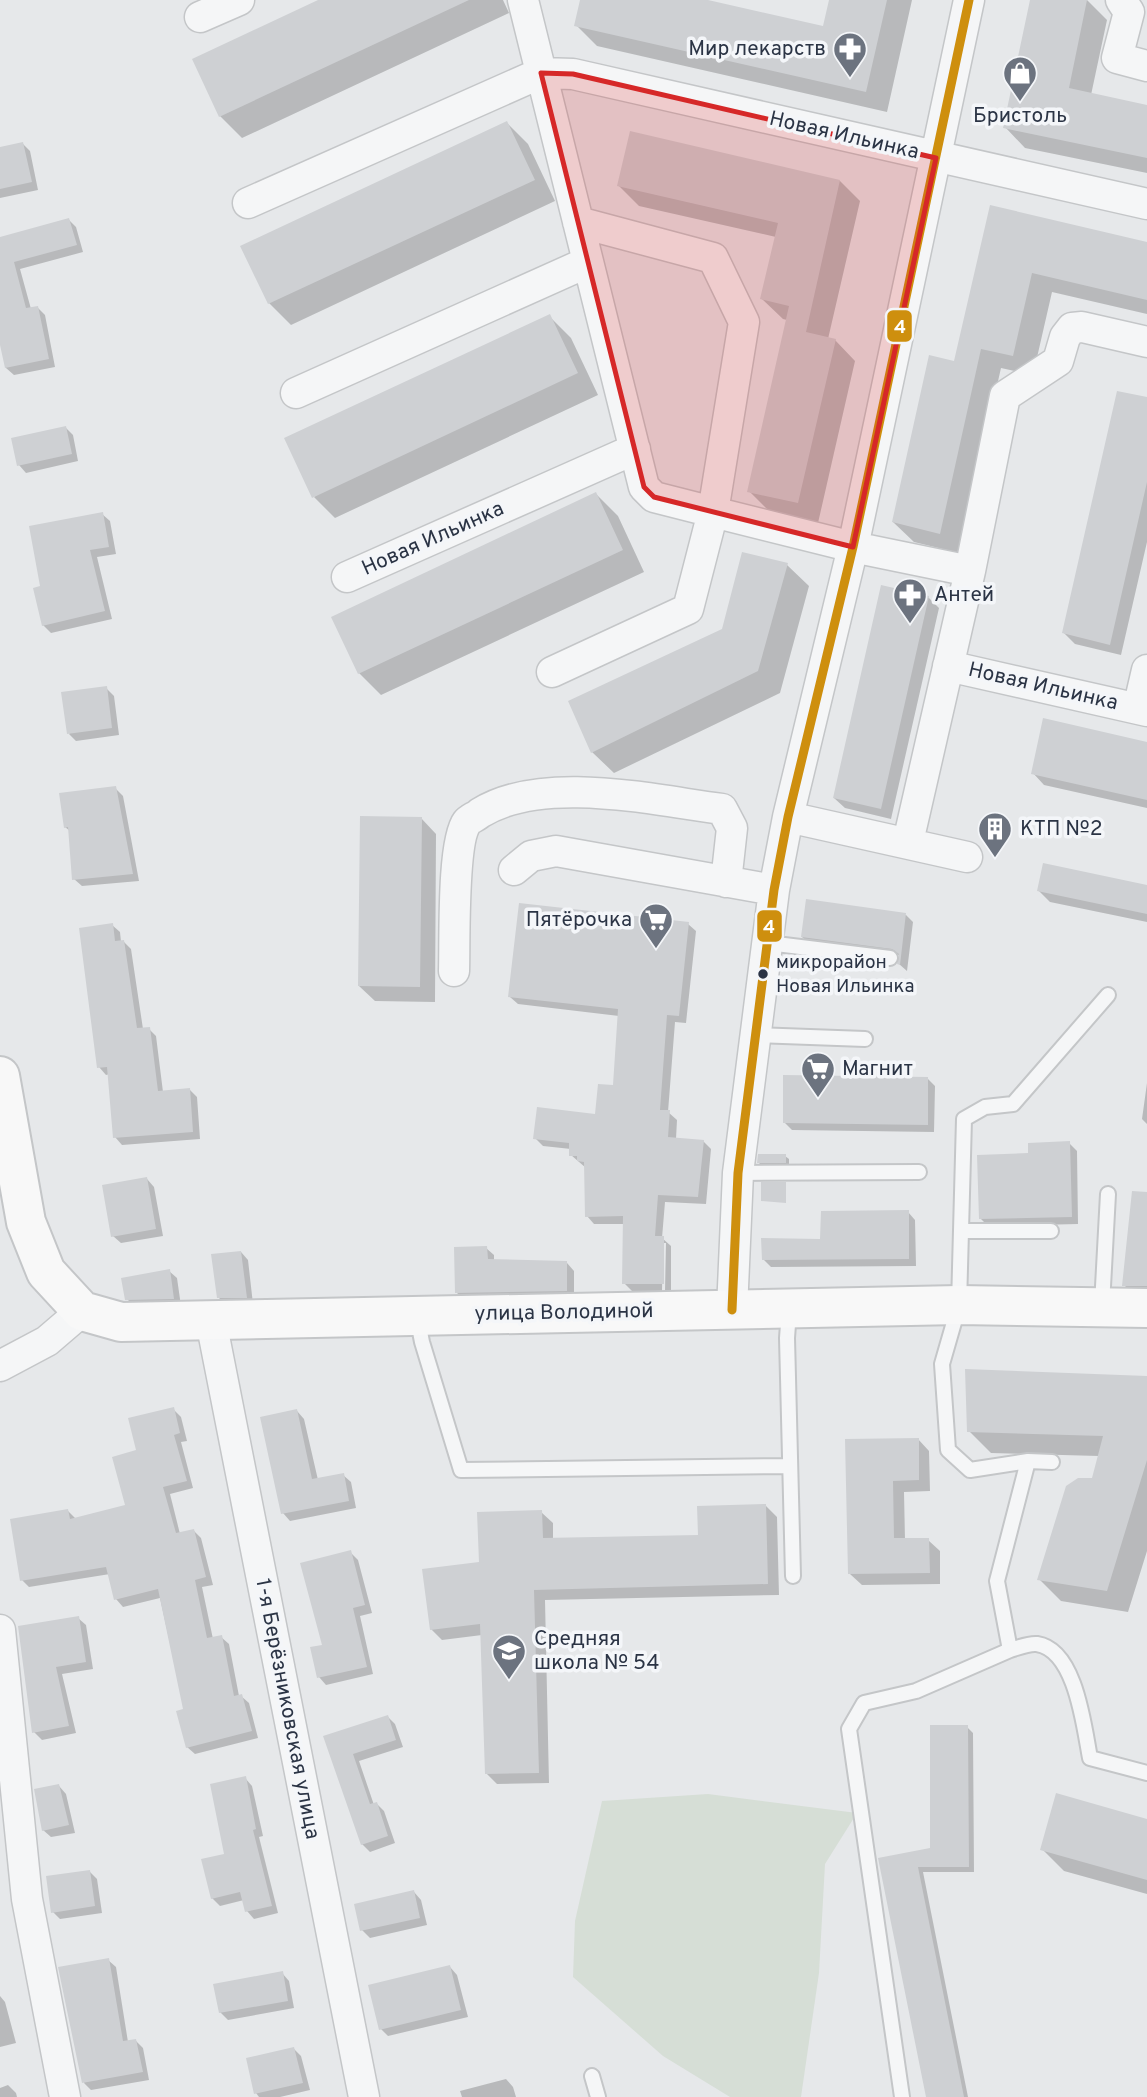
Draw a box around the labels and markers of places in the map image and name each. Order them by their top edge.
pharmacy icon: Мир лекарств [831,30,869,79]
place label: Мир лекарств [688,36,826,63]
shop icon: Бристоль [1001,54,1039,103]
place label: Бристоль [973,103,1067,130]
pharmacy icon: Антей [891,576,929,625]
place label: Антей [934,582,994,609]
building icon: КТП №2 [976,810,1014,859]
place label: КТП №2 [1020,816,1103,843]
supermarket icon: Пятёрочка [637,901,675,950]
place label: Пятёрочка [526,907,632,934]
place label: микрорайон Новая Ильинка [776,951,914,999]
marker: микрорайон Новая Ильинка [756,967,770,981]
supermarket icon: Магнит [799,1050,837,1099]
place label: Магнит [842,1056,913,1083]
place label: Средняя школа № 54 [534,1626,660,1677]
school or university icon: Средняя школа № 54 [490,1632,528,1681]

